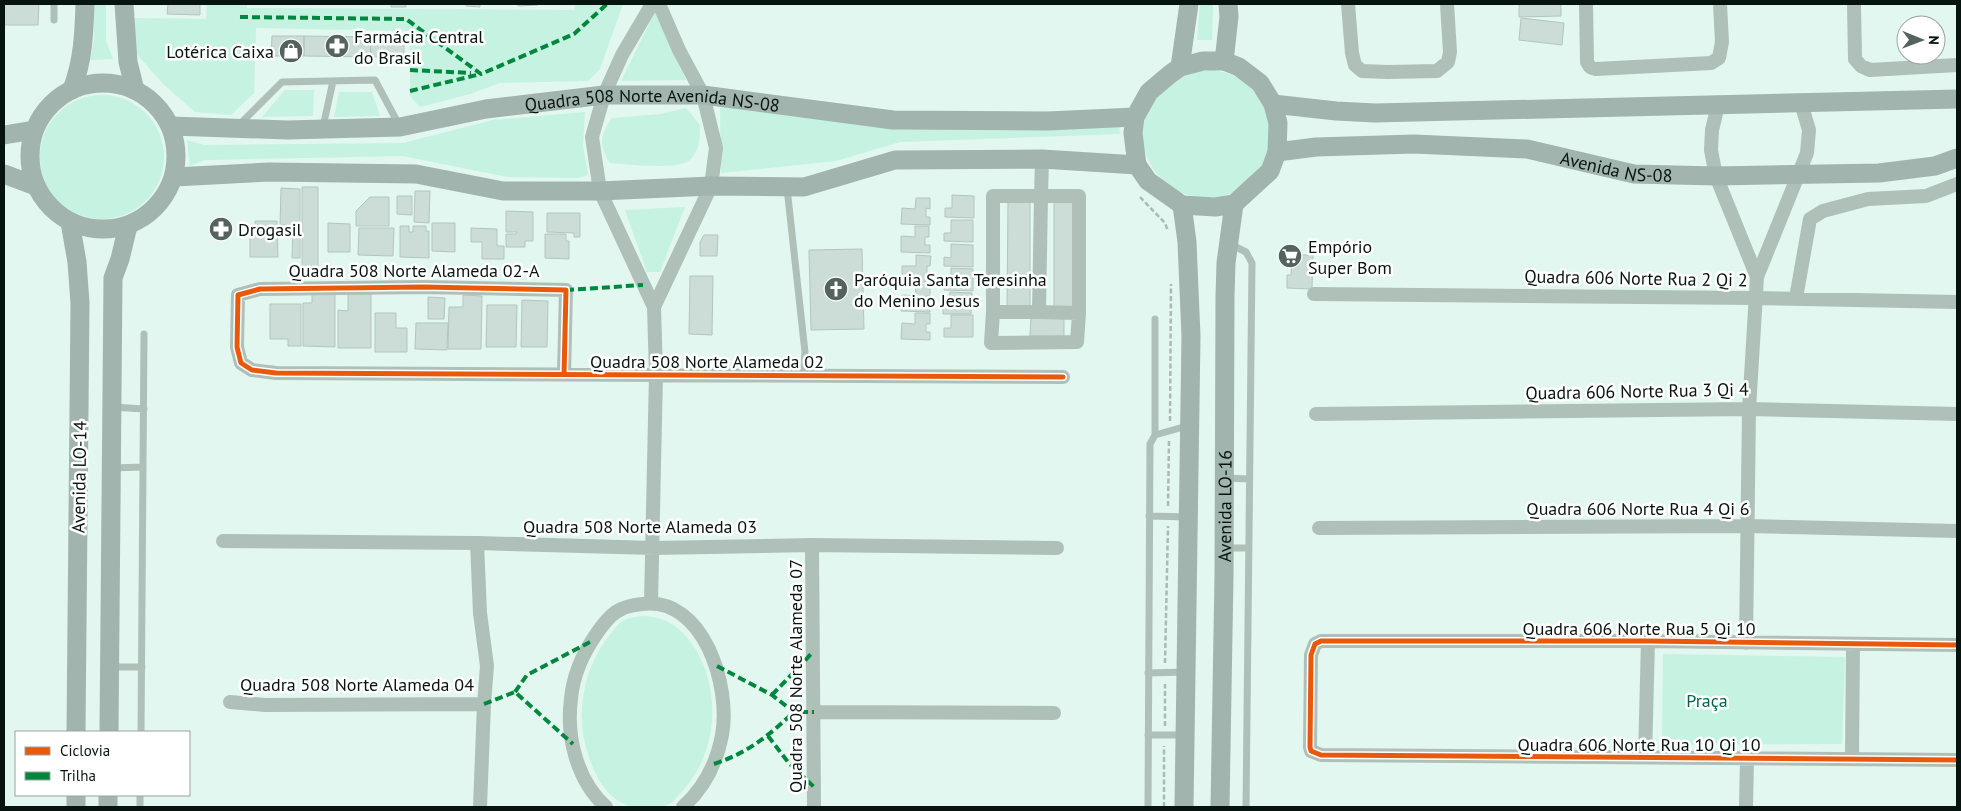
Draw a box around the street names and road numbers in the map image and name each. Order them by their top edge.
street label: Quadra 508 Norte Avenida NS-08 [523,84,781,116]
street label: Avenida NS-08 [1558,146,1673,186]
street label: Quadra 508 Norte Alameda 02-A [289,259,540,282]
street label: Quadra 606 Norte Rua 2 Qi 2 [1524,265,1748,291]
street label: Quadra 508 Norte Alameda 02 [590,350,824,373]
street label: Quadra 606 Norte Rua 3 Qi 4 [1525,378,1749,404]
street label: Avenida LO-14 [67,421,91,533]
street label: Avenida LO-16 [1213,450,1236,562]
street label: Quadra 606 Norte Rua 4 Qi 6 [1526,497,1750,520]
street label: Quadra 508 Norte Alameda 03 [523,515,757,538]
street label: Quadra 508 Norte Alameda 07 [784,559,807,793]
street label: Quadra 606 Norte Rua 5 Qi 10 [1522,617,1756,640]
street label: Quadra 508 Norte Alameda 04 [240,673,474,696]
street label: Quadra 606 Norte Rua 10 Qi 10 [1518,733,1761,756]

